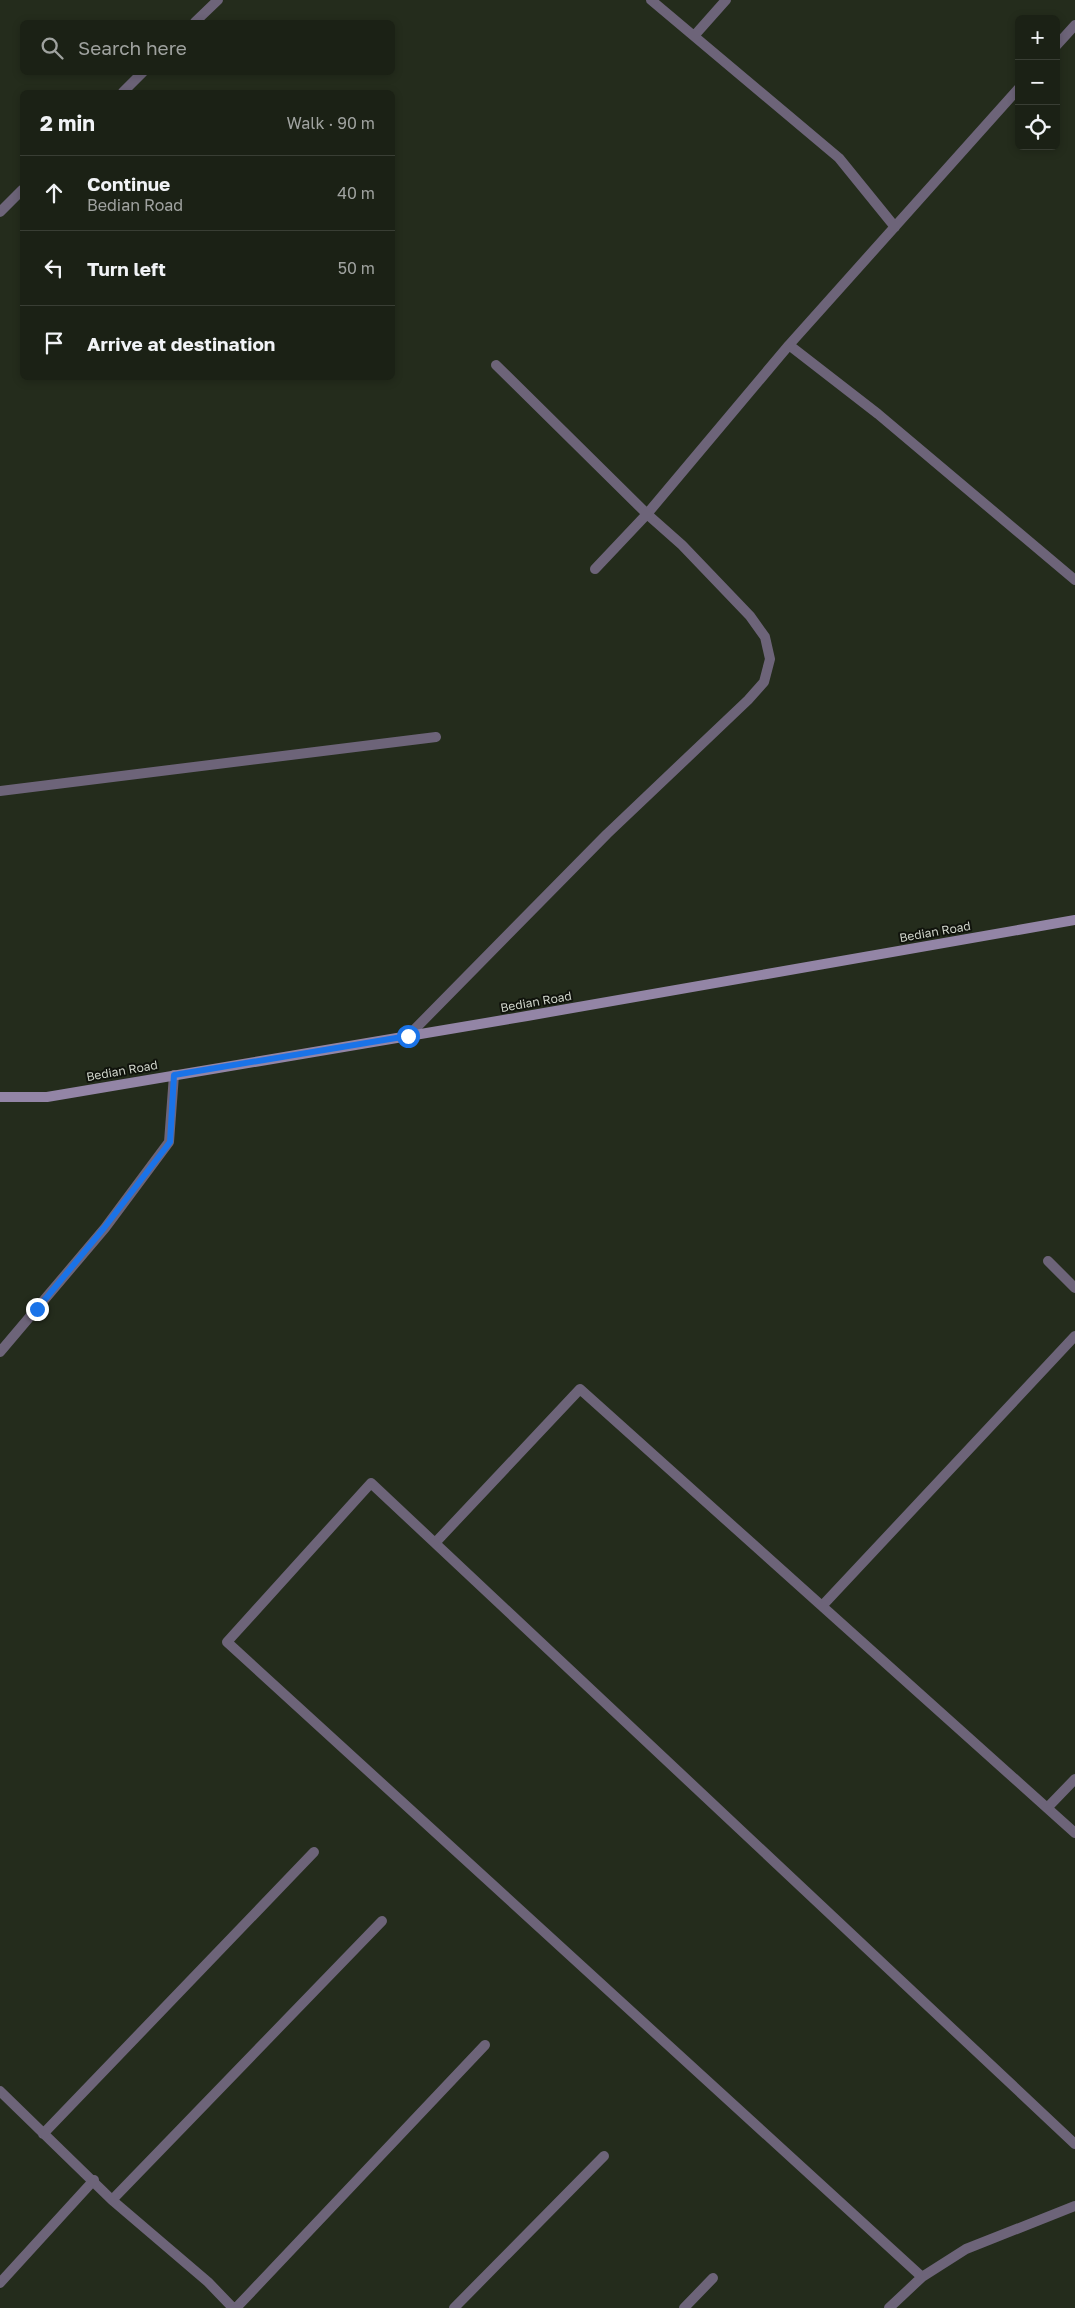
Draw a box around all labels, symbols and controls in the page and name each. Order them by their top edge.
map controls [1015,15,1060,150]
button: + [1015,15,1060,60]
search box [20,20,395,75]
icon: search [38,34,66,62]
text: Search here [78,36,187,59]
button: − [1015,60,1060,105]
button: locate [1015,105,1060,150]
text: 2 min [40,110,95,136]
text: Walk · 90 m [287,113,375,133]
text: Continue [87,172,170,195]
icon: ahead [40,179,68,207]
text: 40 m [337,183,375,203]
text: Bedian Road [87,195,183,215]
icon: left [40,254,68,282]
text: Turn left [87,257,166,280]
text: 50 m [338,258,375,278]
icon: arrive [40,329,68,357]
text: Arrive at destination [87,332,275,355]
street label: Bedian Road [898,918,972,945]
street label: Bedian Road [499,988,573,1015]
route start [397,1025,420,1048]
street label: Bedian Road [85,1057,159,1084]
route end [26,1298,49,1321]

